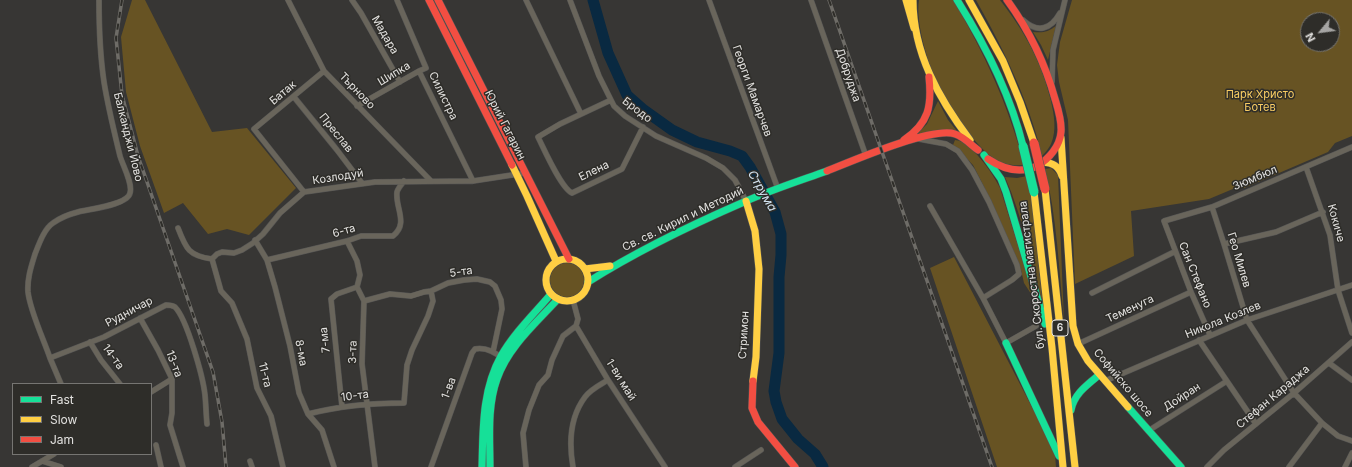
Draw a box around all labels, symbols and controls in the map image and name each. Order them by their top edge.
north arrow [1300,12,1340,52]
street label: Мадара [369,13,401,57]
text: N [1302,30,1319,44]
street label: Георги Мамарчев [729,43,775,139]
street label: Добруджа [833,46,863,104]
street label: Шипка [375,59,413,89]
street label: Търново [336,70,378,112]
street label: Силистра [426,70,460,122]
street label: Батак [267,78,299,108]
street label: Юрий Гагарин [482,88,528,162]
park label: Парк Христо Ботев [1226,88,1294,114]
street label: Балканджи Йово [111,91,145,183]
street label: Бродо [619,95,655,125]
street label: Преслав [316,111,356,155]
street label: Елена [577,158,611,184]
street label: Зюмбюл [1231,163,1279,193]
street label: Козлодуй [312,166,364,188]
water label: Струма [745,168,779,214]
street label: Св. св. Кирил и Методий [620,184,746,254]
street label: бул. Скоростна магистрала [1016,200,1048,350]
street label: Кокиче [1325,203,1347,243]
street label: 6-та [331,221,357,241]
street label: Гео Милев [1224,231,1254,289]
street label: Сан Стефано [1176,240,1214,310]
street label: 5-та [449,264,473,280]
street label: Теменуга [1104,292,1156,326]
street label: Рудничар [103,294,155,330]
street label: Никола Козлев [1183,299,1263,341]
street label: Стримон [736,311,752,359]
road number: 6 [1052,320,1068,336]
street label: 7-ма [317,326,333,354]
street label: 8-ма [292,339,310,367]
street label: 3-та [346,340,360,364]
street label: 14-та [99,342,127,372]
street label: Софийско шосе [1091,346,1155,420]
street label: 13-та [163,349,185,379]
street label: 1-ви май [603,357,639,403]
street label: 11-та [256,361,274,389]
street label: Стефан Караджа [1234,363,1312,431]
street label: 1-ва [439,375,459,401]
street label: Дойран [1161,380,1203,414]
legend [12,383,152,455]
street label: 10-та [340,388,370,404]
text: Fast [50,392,74,407]
text: Slow [50,412,77,427]
text: Jam [50,432,74,447]

